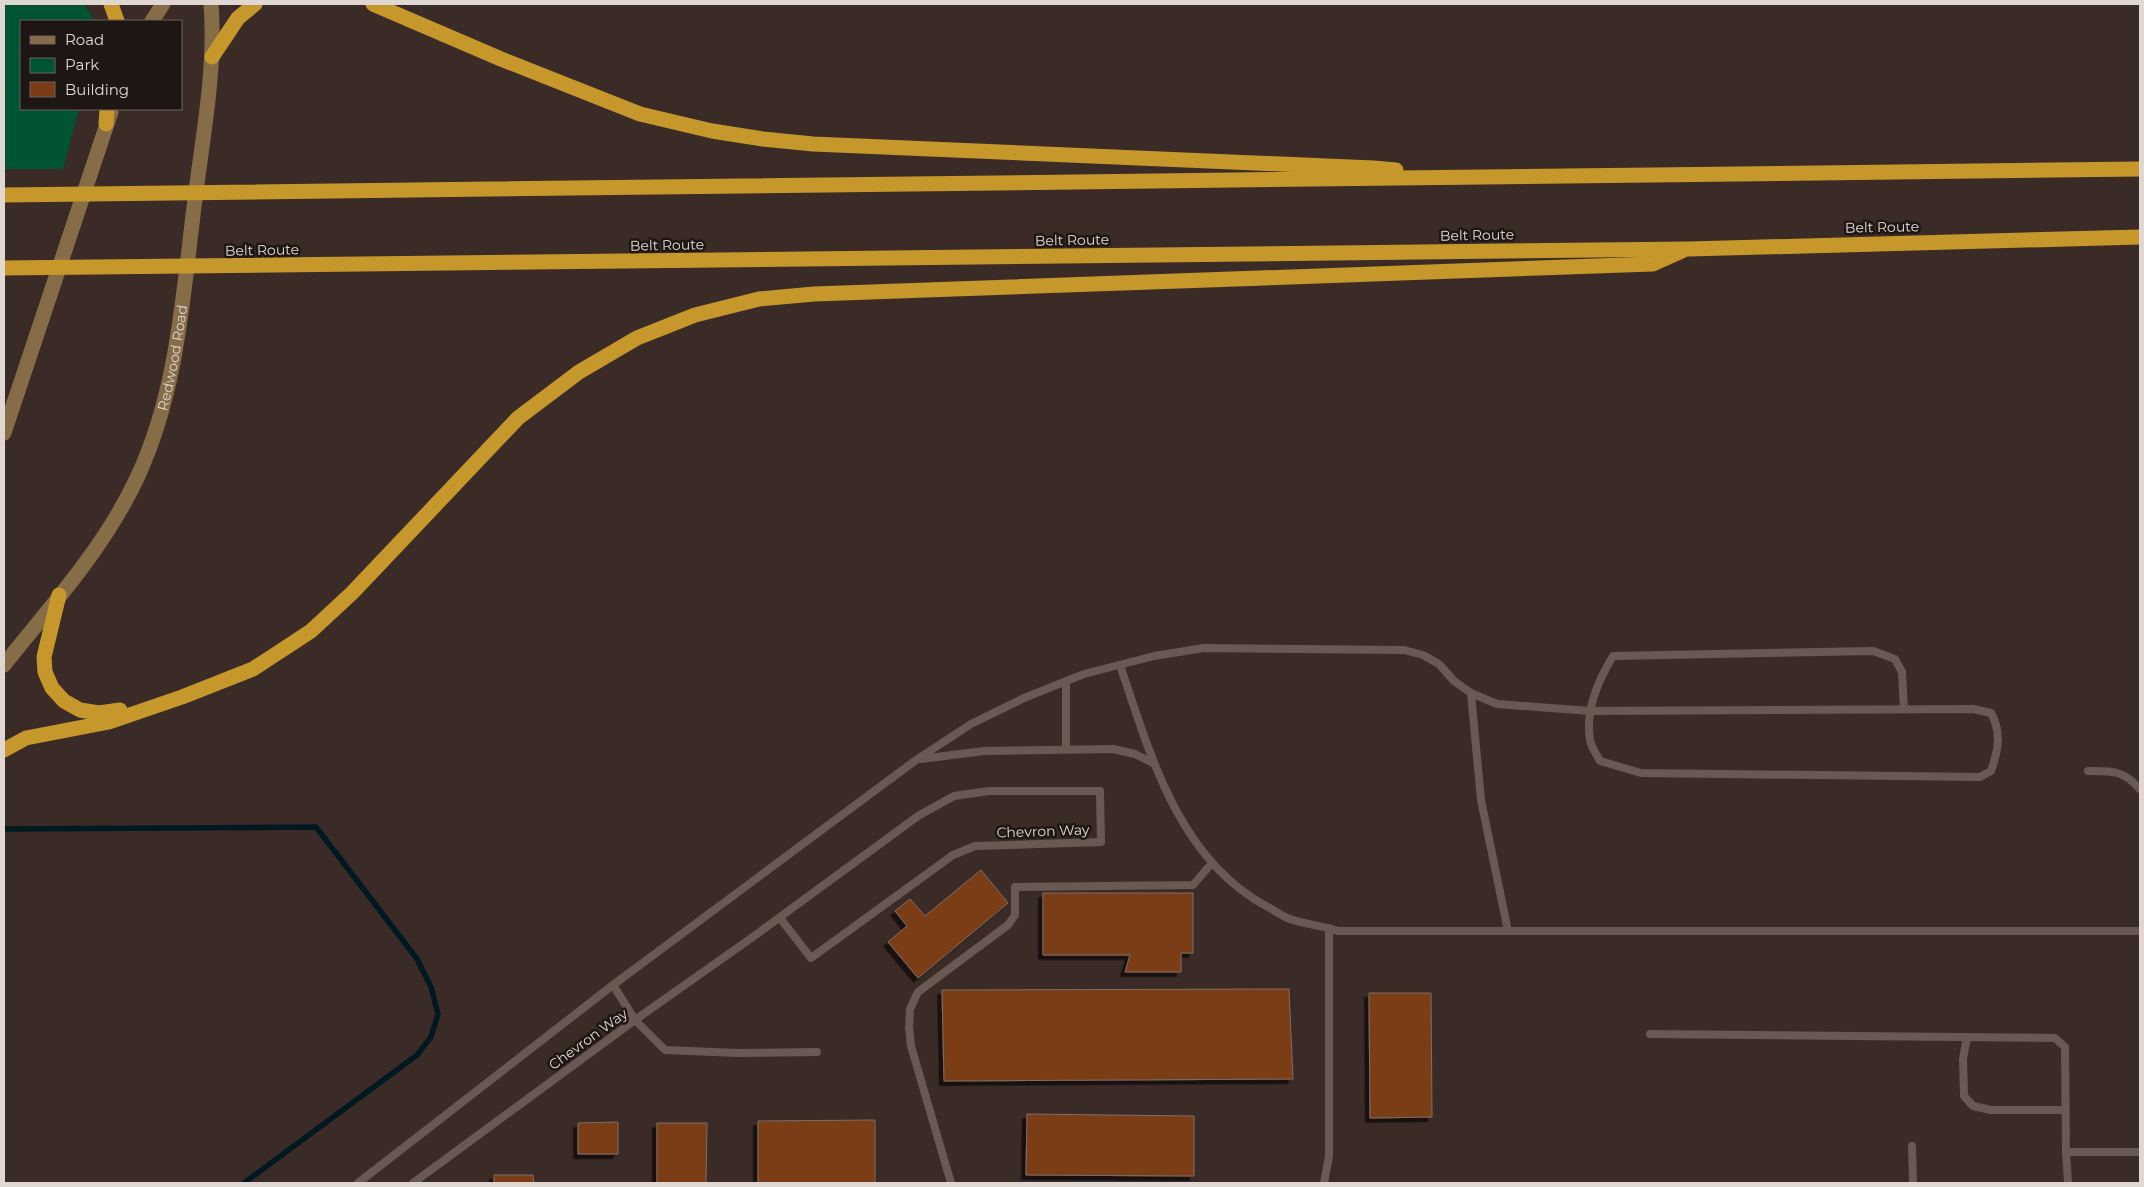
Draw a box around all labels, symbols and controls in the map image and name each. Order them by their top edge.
legend [20,20,182,110]
text: Road [65,30,104,49]
text: Park [65,55,99,74]
text: Building [65,80,129,99]
street label: Belt Route [1845,217,1919,237]
street label: Belt Route [1440,225,1514,245]
street label: Belt Route [1035,230,1109,250]
street label: Belt Route [630,235,704,255]
street label: Belt Route [225,240,299,260]
street label: Redwood Road [153,304,191,413]
street label: Chevron Way [996,820,1090,842]
street label: Chevron Way [545,1004,631,1074]

